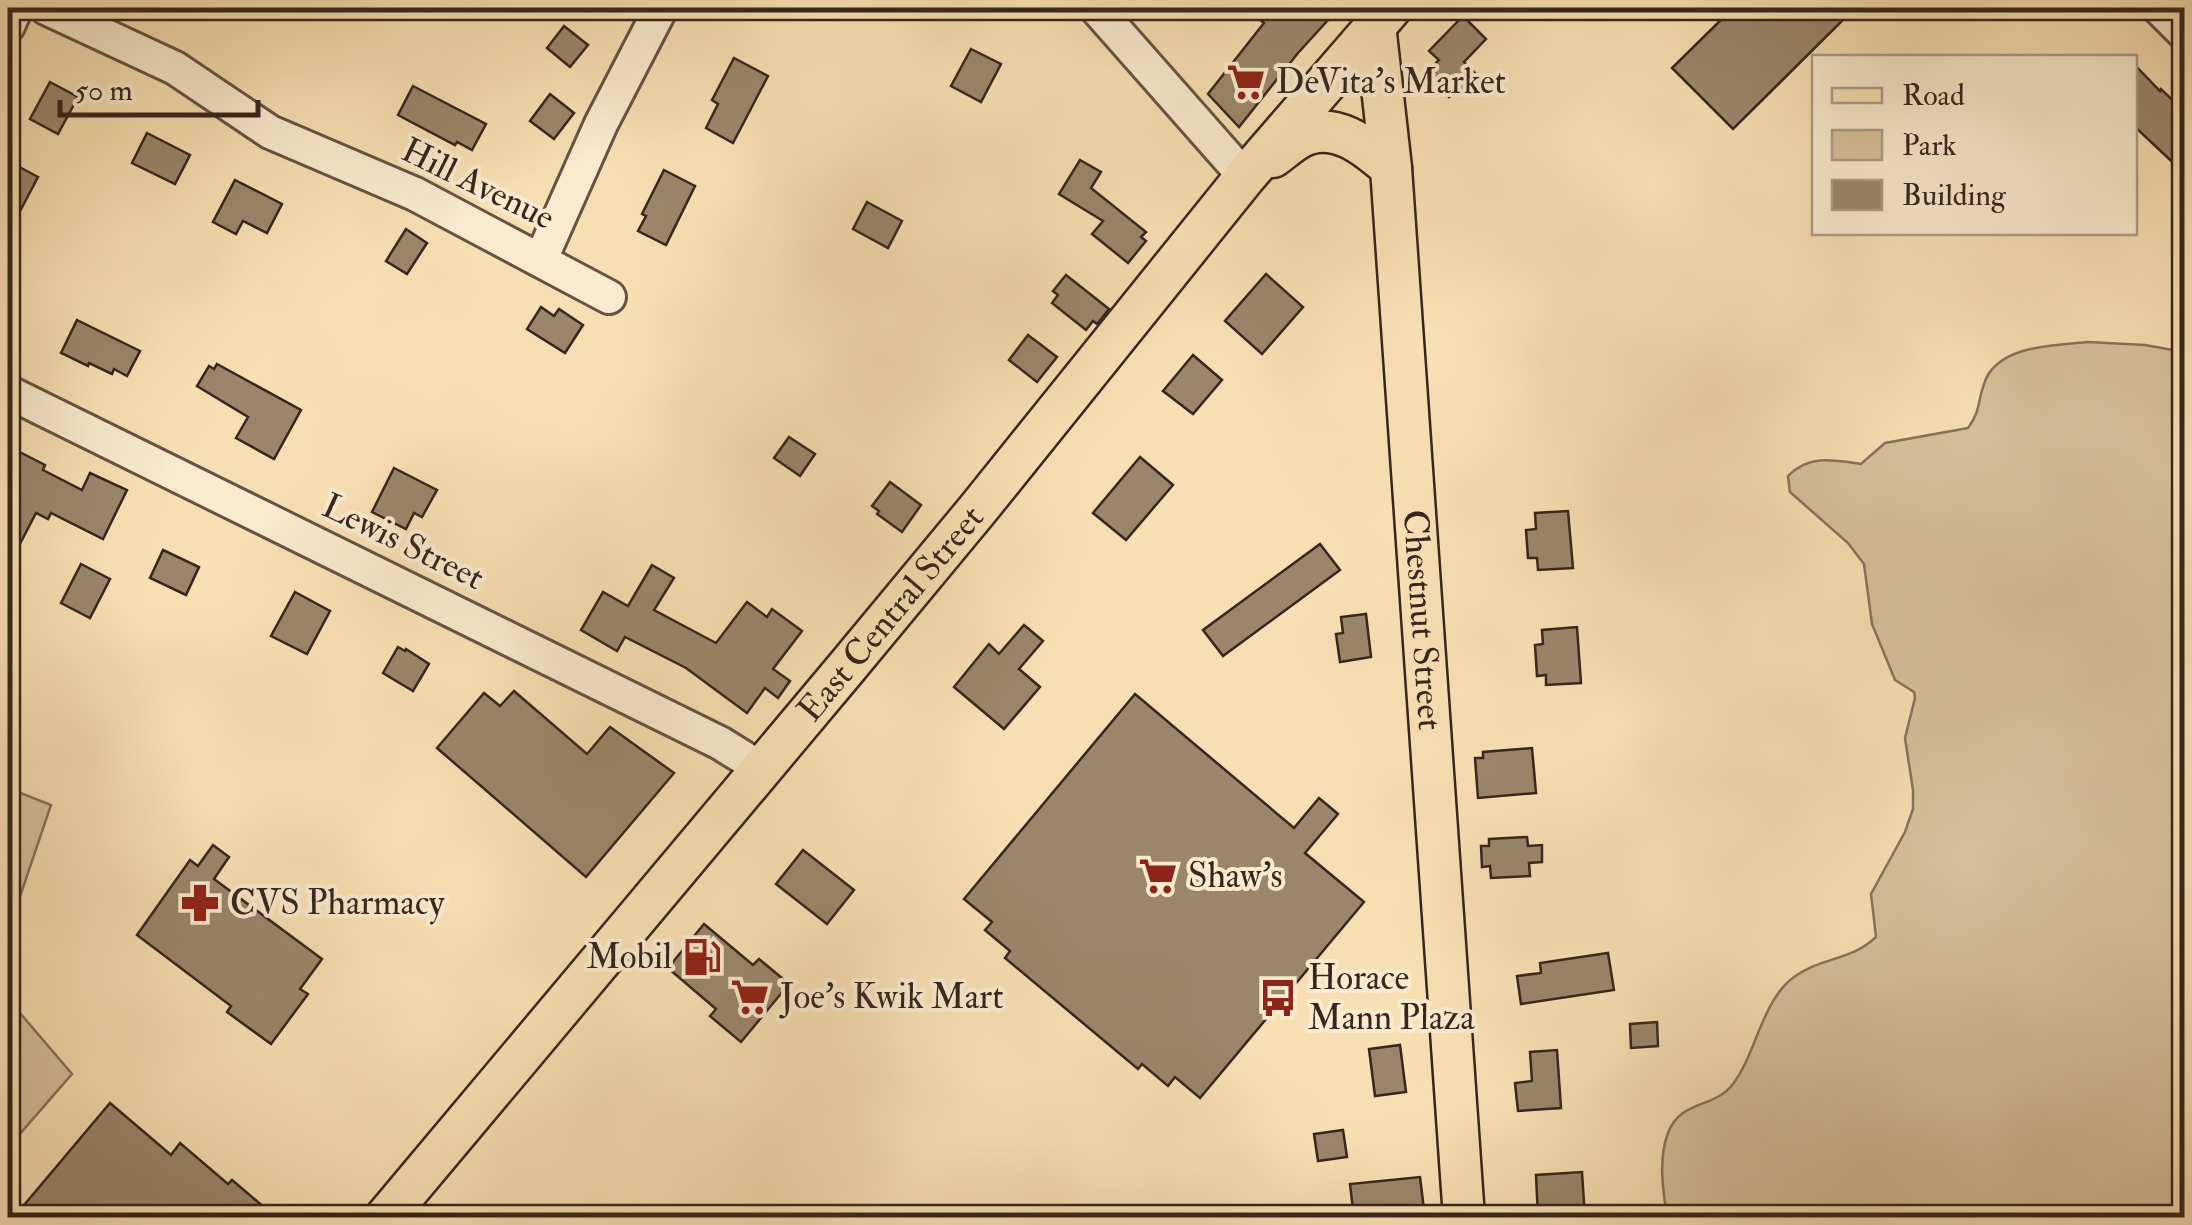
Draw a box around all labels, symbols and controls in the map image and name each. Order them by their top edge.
scale bar [60,55,258,117]
legend [1812,55,2137,235]
place label: DeVita's Market [1276,60,1506,104]
supermarket icon: DeVita's Market [1225,61,1267,103]
text: 50 m [75,72,133,109]
text: Road [1902,77,1965,114]
text: Park [1902,127,1957,164]
street label: Hill Avenue [394,128,562,240]
text: Building [1902,177,2007,214]
street label: Lewis Street [315,484,491,600]
street label: East Central Street [788,497,993,731]
street label: Chestnut Street [1393,508,1452,732]
place label: Shaw's [1188,854,1283,898]
supermarket icon: Shaw's [1137,855,1179,897]
place label: CVS Pharmacy [230,881,445,925]
pharmacy icon: CVS Pharmacy [179,882,221,924]
place label: Mobil [587,935,672,979]
fuel station icon: Mobil [681,936,723,978]
place label: Horace Mann Plaza [1308,956,1475,1040]
place label: Joe's Kwik Mart [779,975,1004,1019]
supermarket icon: Joe's Kwik Mart [729,976,771,1018]
bus stop icon: Horace Mann Plaza [1257,977,1299,1019]

